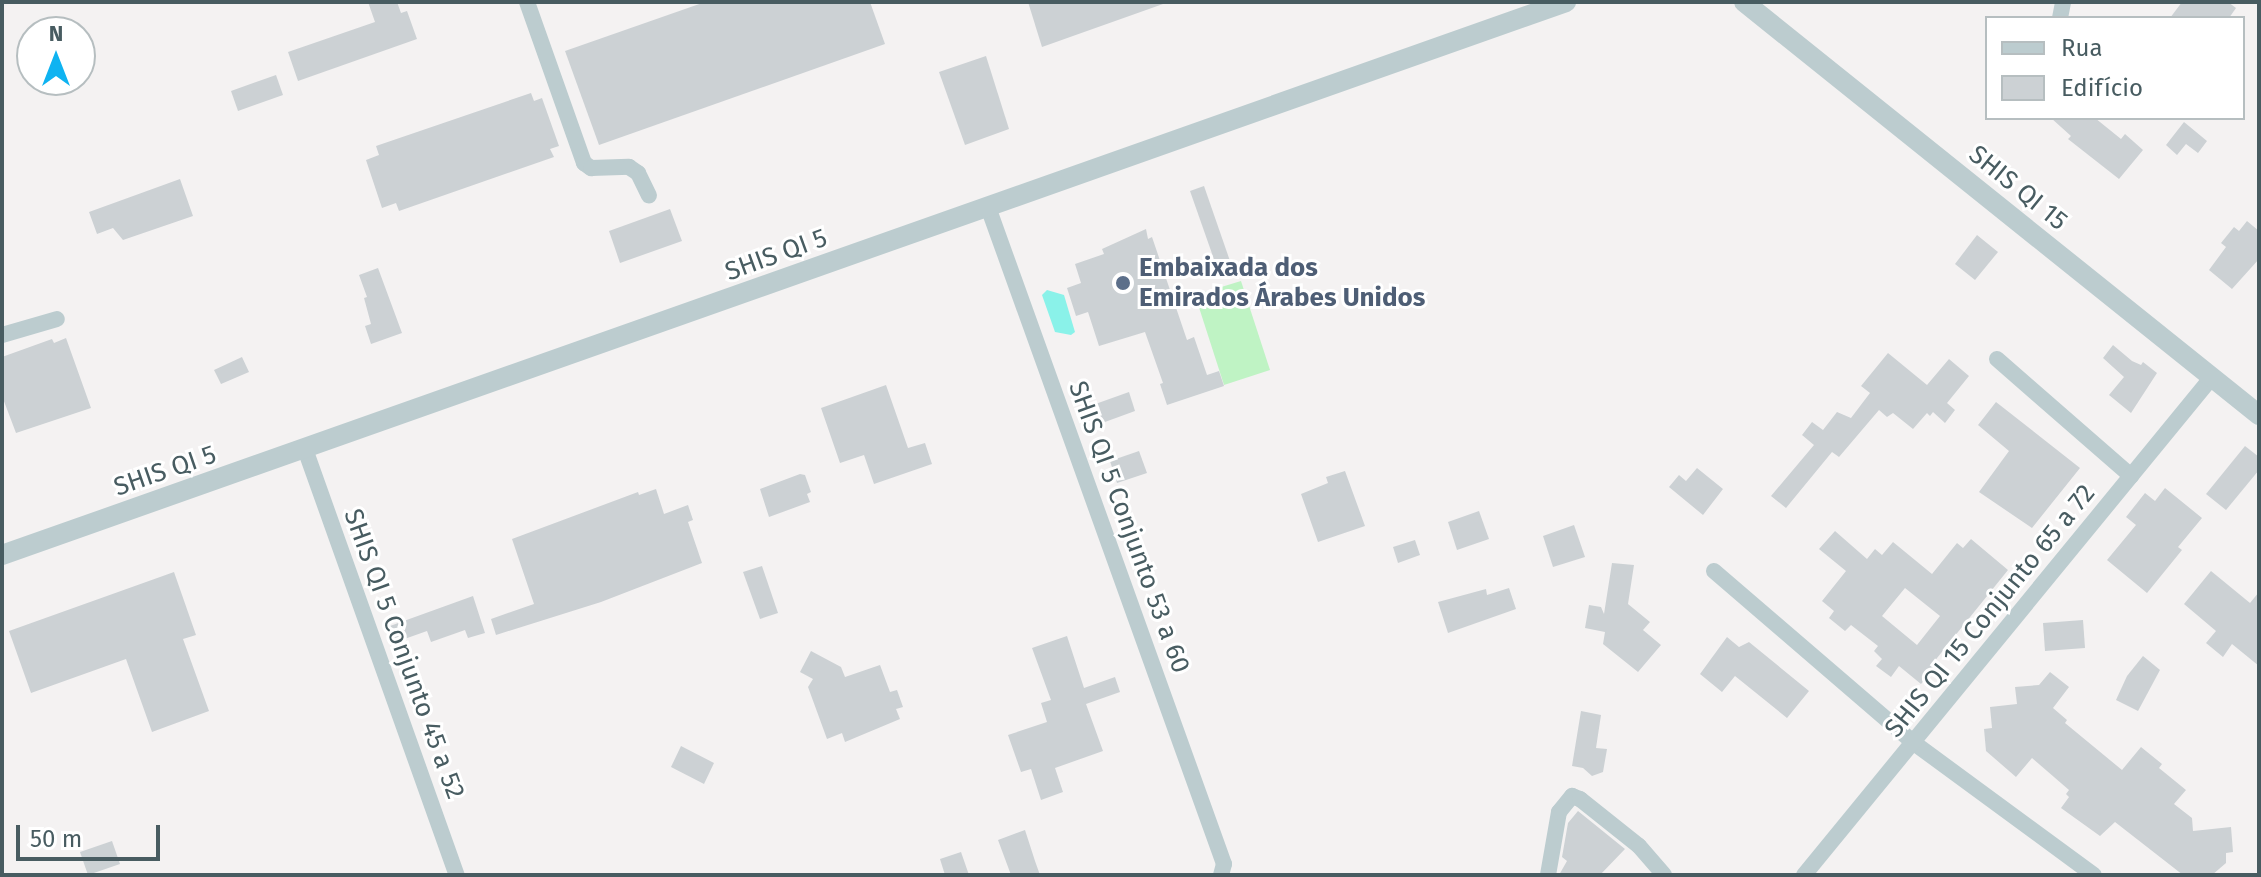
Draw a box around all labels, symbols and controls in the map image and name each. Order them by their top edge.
north arrow [16,16,96,96]
legend [1985,16,2245,120]
text: N [49,20,63,47]
text: Rua [2061,34,2103,62]
text: Edifício [2061,74,2143,102]
street label: SHIS QI 15 [1963,139,2073,237]
street label: SHIS QI 5 [721,222,831,288]
place label: Embaixada dos Emirados Árabes Unidos [1139,252,1425,314]
marker: Embaixada dos Emirados Árabes Unidos [1114,274,1132,292]
street label: SHIS QI 5 Conjunto 53 a 60 [1062,377,1196,677]
street label: SHIS QI 5 [110,439,220,503]
street label: SHIS QI 15 Conjunto 65 a 72 [1878,478,2102,744]
street label: SHIS QI 5 Conjunto 45 a 52 [337,505,471,803]
scale bar [20,809,164,859]
text: 50 m [30,825,82,853]

